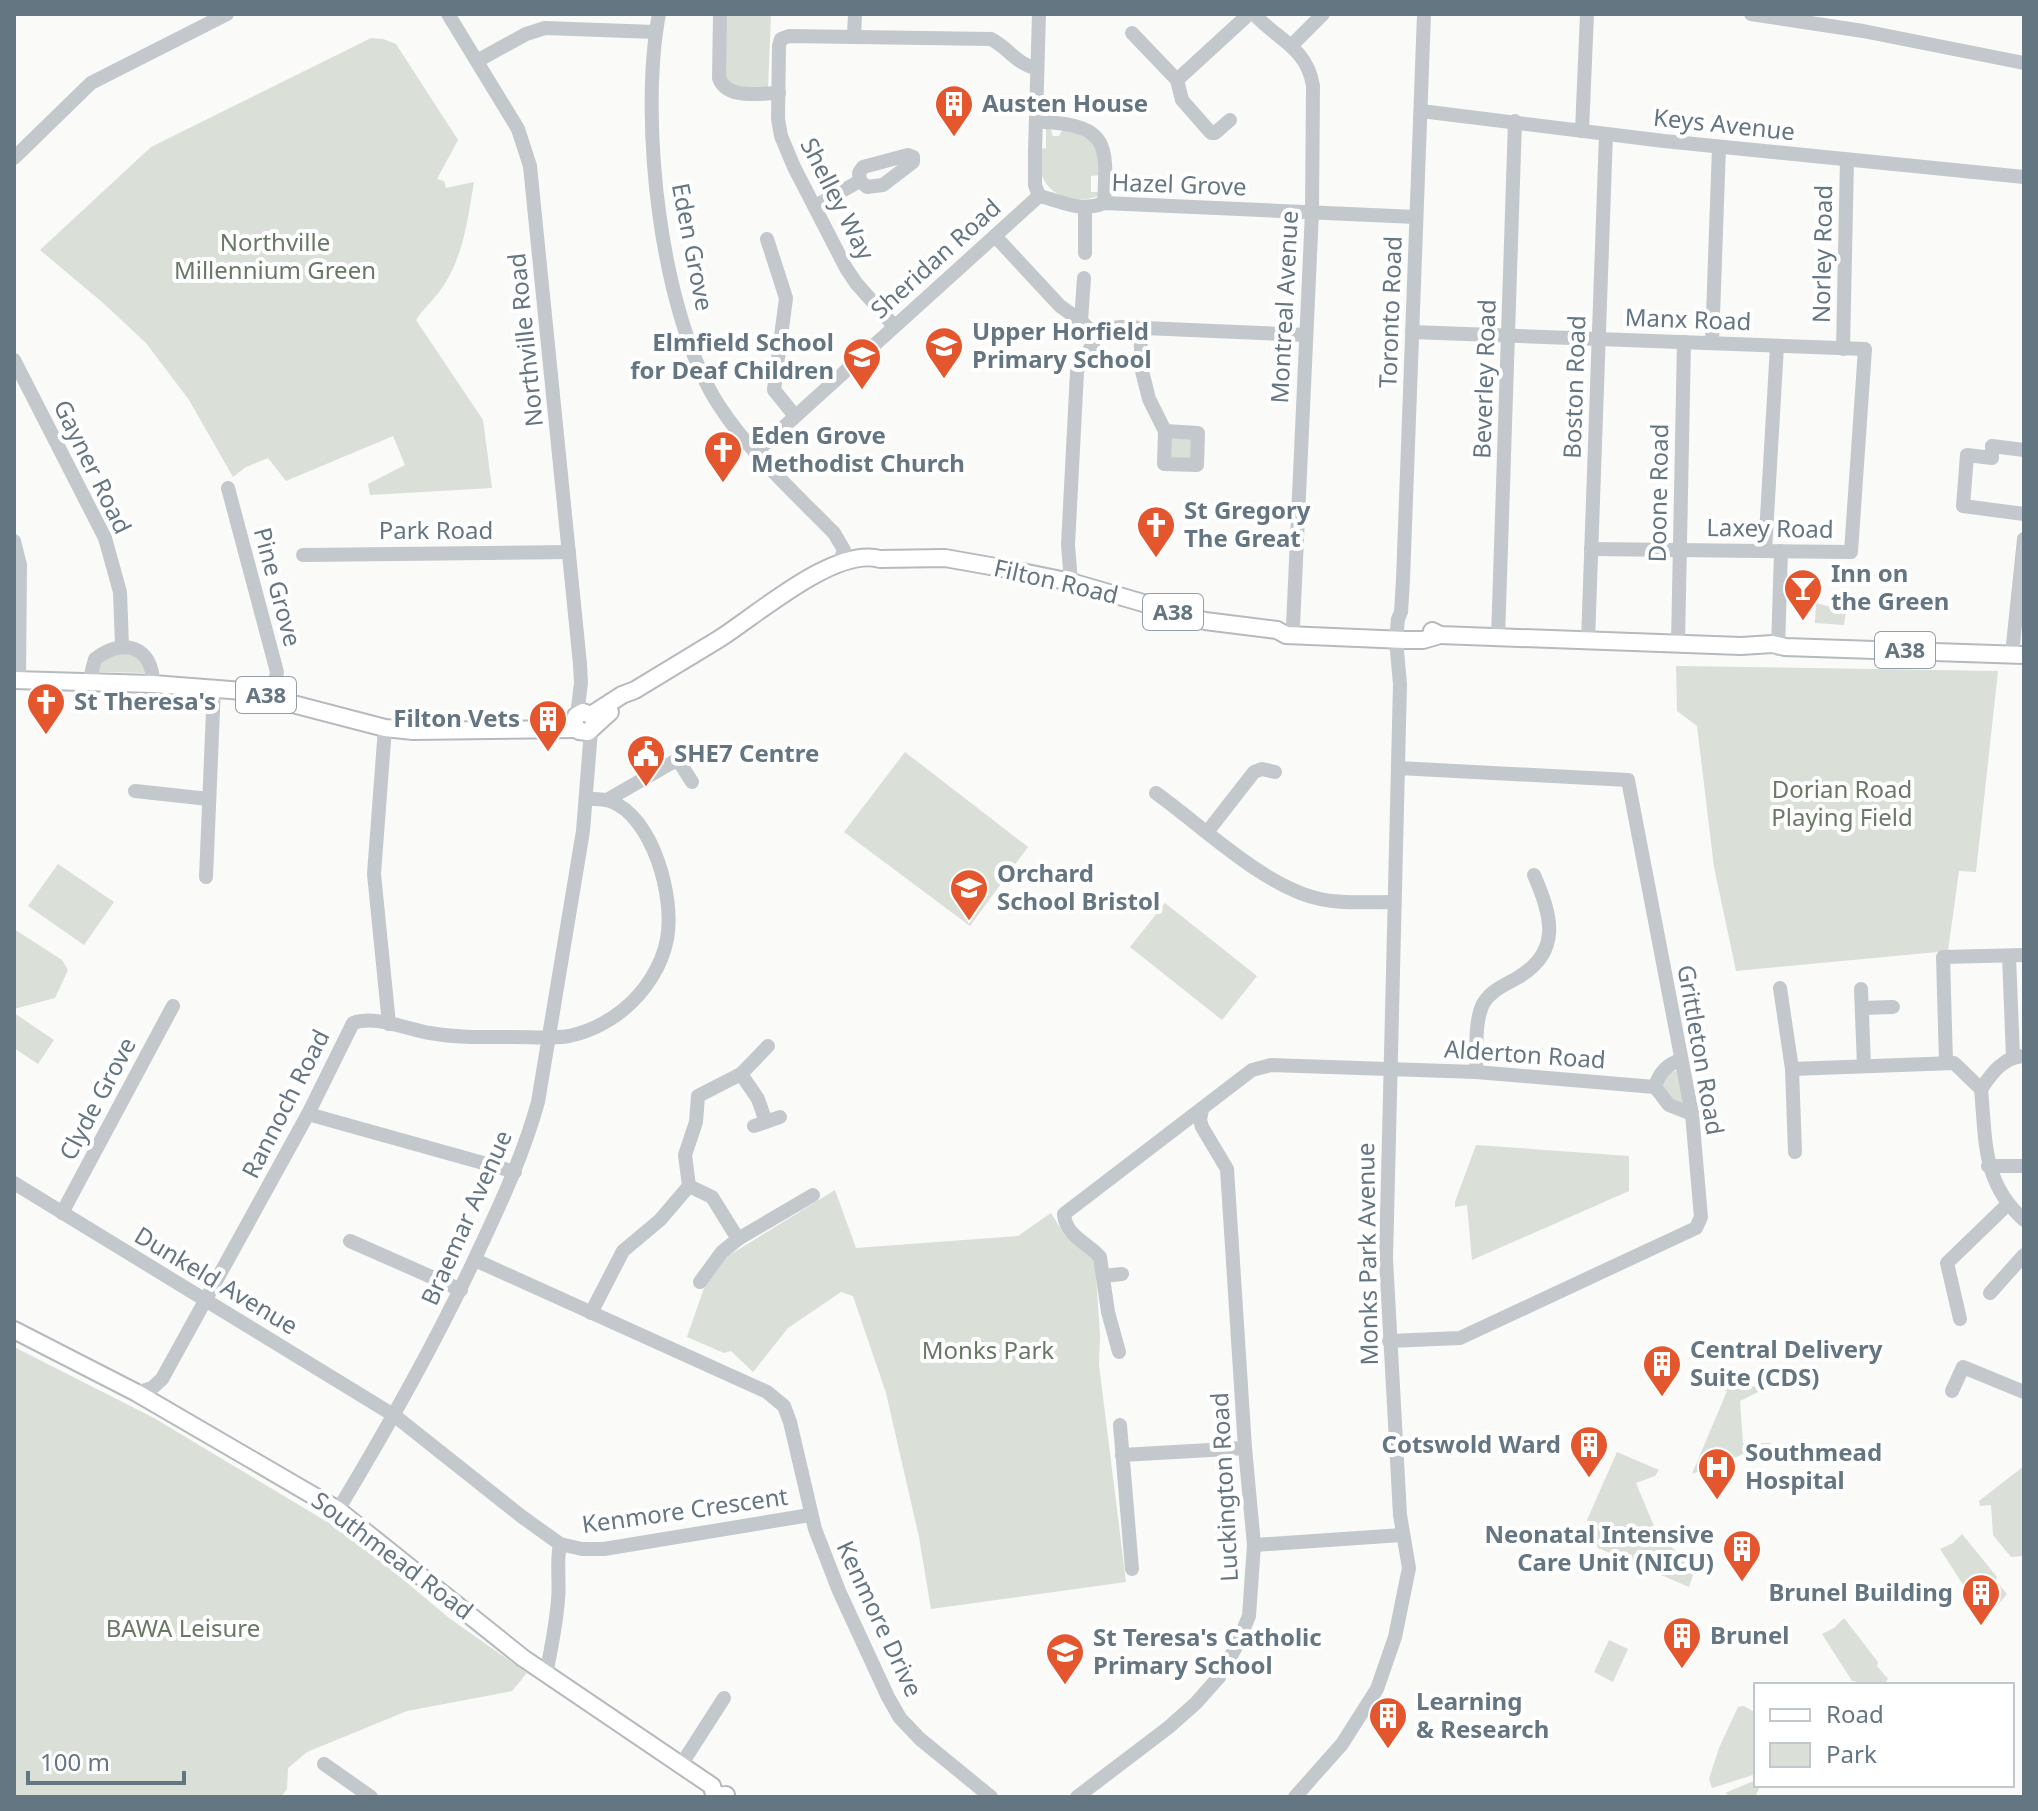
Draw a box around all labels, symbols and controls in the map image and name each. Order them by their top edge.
building icon: Austen House [933,83,975,138]
place label: Austen House [982,86,1148,119]
street label: Keys Avenue [1652,100,1797,147]
street label: Shelley Way [793,132,884,266]
street label: Hazel Grove [1111,165,1247,202]
street label: Eden Grove [665,180,722,313]
street label: Norley Road [1804,185,1839,323]
street label: Sheridan Road [863,191,1007,325]
street label: Montreal Avenue [1262,210,1305,404]
park label: Northville Millennium Green [174,225,376,286]
street label: Toronto Road [1370,235,1409,389]
street label: Northville Road [499,252,550,429]
street label: Beverley Road [1464,299,1503,459]
street label: Manx Road [1624,300,1752,337]
place label: Upper Horfield Primary School [972,314,1152,375]
street label: Boston Road [1555,315,1592,459]
place label: Elmfield School for Deaf Children [630,325,834,386]
school or university icon: Upper Horfield Primary School [923,325,965,380]
school or university icon: Elmfield School for Deaf Children [841,336,883,391]
street label: Gayner Road [47,394,140,539]
place label: Eden Grove Methodist Church [751,418,965,479]
street label: Doone Road [1640,423,1675,563]
church icon: Eden Grove Methodist Church [702,429,744,484]
place label: St Gregory The Great [1184,493,1311,554]
church icon: St Gregory The Great [1135,504,1177,559]
street label: Laxey Road [1706,510,1834,545]
street label: Park Road [379,513,493,546]
street label: Pine Grove [247,523,310,650]
street label: Filton Road [991,550,1122,611]
place label: Inn on the Green [1831,556,1949,617]
bar icon: Inn on the Green [1782,567,1824,622]
road number: A38 [1143,594,1203,630]
road number: A38 [1875,632,1935,668]
road number: A38 [236,677,296,713]
church icon: St Theresa's [25,681,67,736]
place label: St Theresa's [74,684,216,717]
building icon: Filton Vets [527,698,569,753]
place label: Filton Vets [393,701,520,734]
public building icon: SHE7 Centre [625,733,667,788]
place label: SHE7 Centre [674,736,819,769]
park label: Dorian Road Playing Field [1771,772,1913,833]
place label: Orchard School Bristol [997,856,1160,917]
school or university icon: Orchard School Bristol [948,867,990,922]
street label: Grittleton Road [1670,962,1733,1138]
street label: Rannoch Road [233,1023,336,1183]
street label: Clyde Grove [50,1031,143,1166]
street label: Alderton Road [1443,1031,1607,1076]
street label: Braemar Avenue [412,1125,519,1310]
street label: Monks Park Avenue [1348,1142,1385,1366]
street label: Dunkeld Avenue [129,1218,305,1341]
place label: Central Delivery Suite (CDS) [1690,1332,1883,1393]
park label: Monks Park [922,1333,1054,1366]
building icon: Central Delivery Suite (CDS) [1641,1343,1683,1398]
street label: Luckington Road [1202,1392,1245,1583]
building icon: Cotswold Ward [1568,1424,1610,1479]
place label: Cotswold Ward [1382,1427,1561,1460]
place label: Southmead Hospital [1745,1435,1882,1496]
hospital icon: Southmead Hospital [1696,1446,1738,1501]
street label: Kenmore Crescent [580,1479,790,1540]
street label: Southmead Road [305,1483,480,1626]
place label: Neonatal Intensive Care Unit (NICU) [1484,1517,1714,1578]
building icon: Neonatal Intensive Care Unit (NICU) [1721,1528,1763,1583]
street label: Kenmore Drive [830,1535,931,1702]
building icon: Brunel Building [1960,1572,2002,1627]
place label: Brunel Building [1768,1575,1953,1608]
park label: BAWA Leisure [106,1611,260,1644]
building icon: Brunel [1661,1615,1703,1670]
place label: Brunel [1710,1618,1789,1651]
place label: St Teresa's Catholic Primary School [1093,1620,1322,1681]
school or university icon: St Teresa's Catholic Primary School [1044,1631,1086,1686]
legend [1754,1683,2014,1787]
place label: Learning & Research [1416,1684,1549,1745]
building icon: Learning & Research [1367,1695,1409,1750]
text: Road [1826,1697,1884,1730]
scale bar [28,1735,184,1785]
text: Park [1826,1737,1877,1770]
text: 100 m [40,1745,110,1778]

